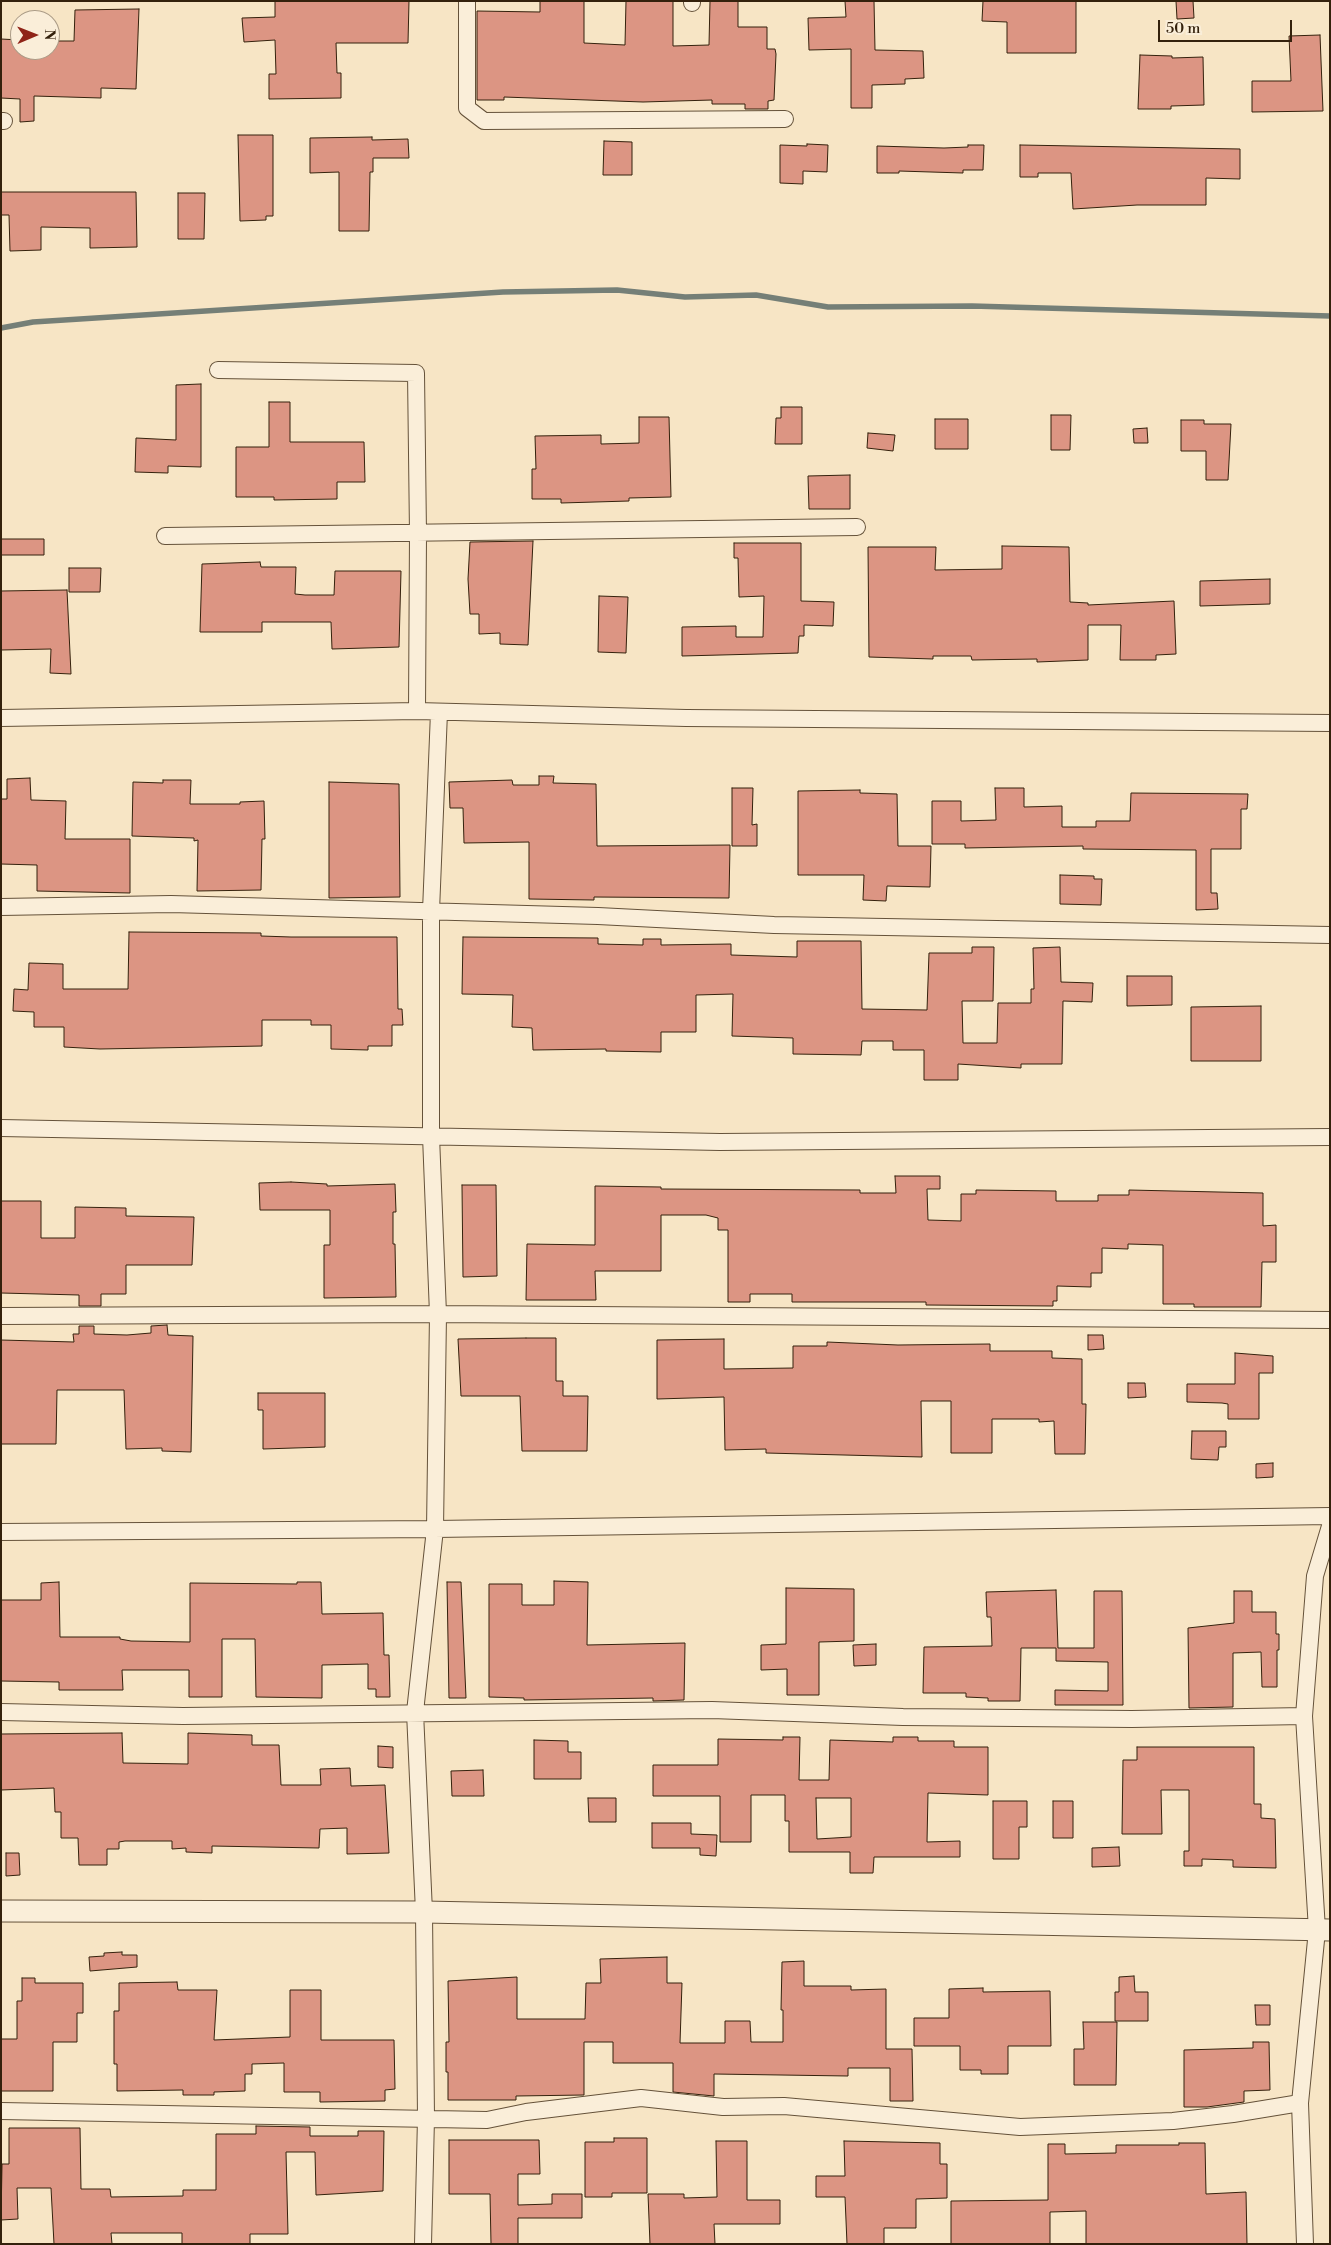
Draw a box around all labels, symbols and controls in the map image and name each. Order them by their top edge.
north arrow [10,10,60,60]
scale bar [1161,10,1295,42]
text: 50 m [1166,19,1200,38]
text: N [40,29,58,40]

